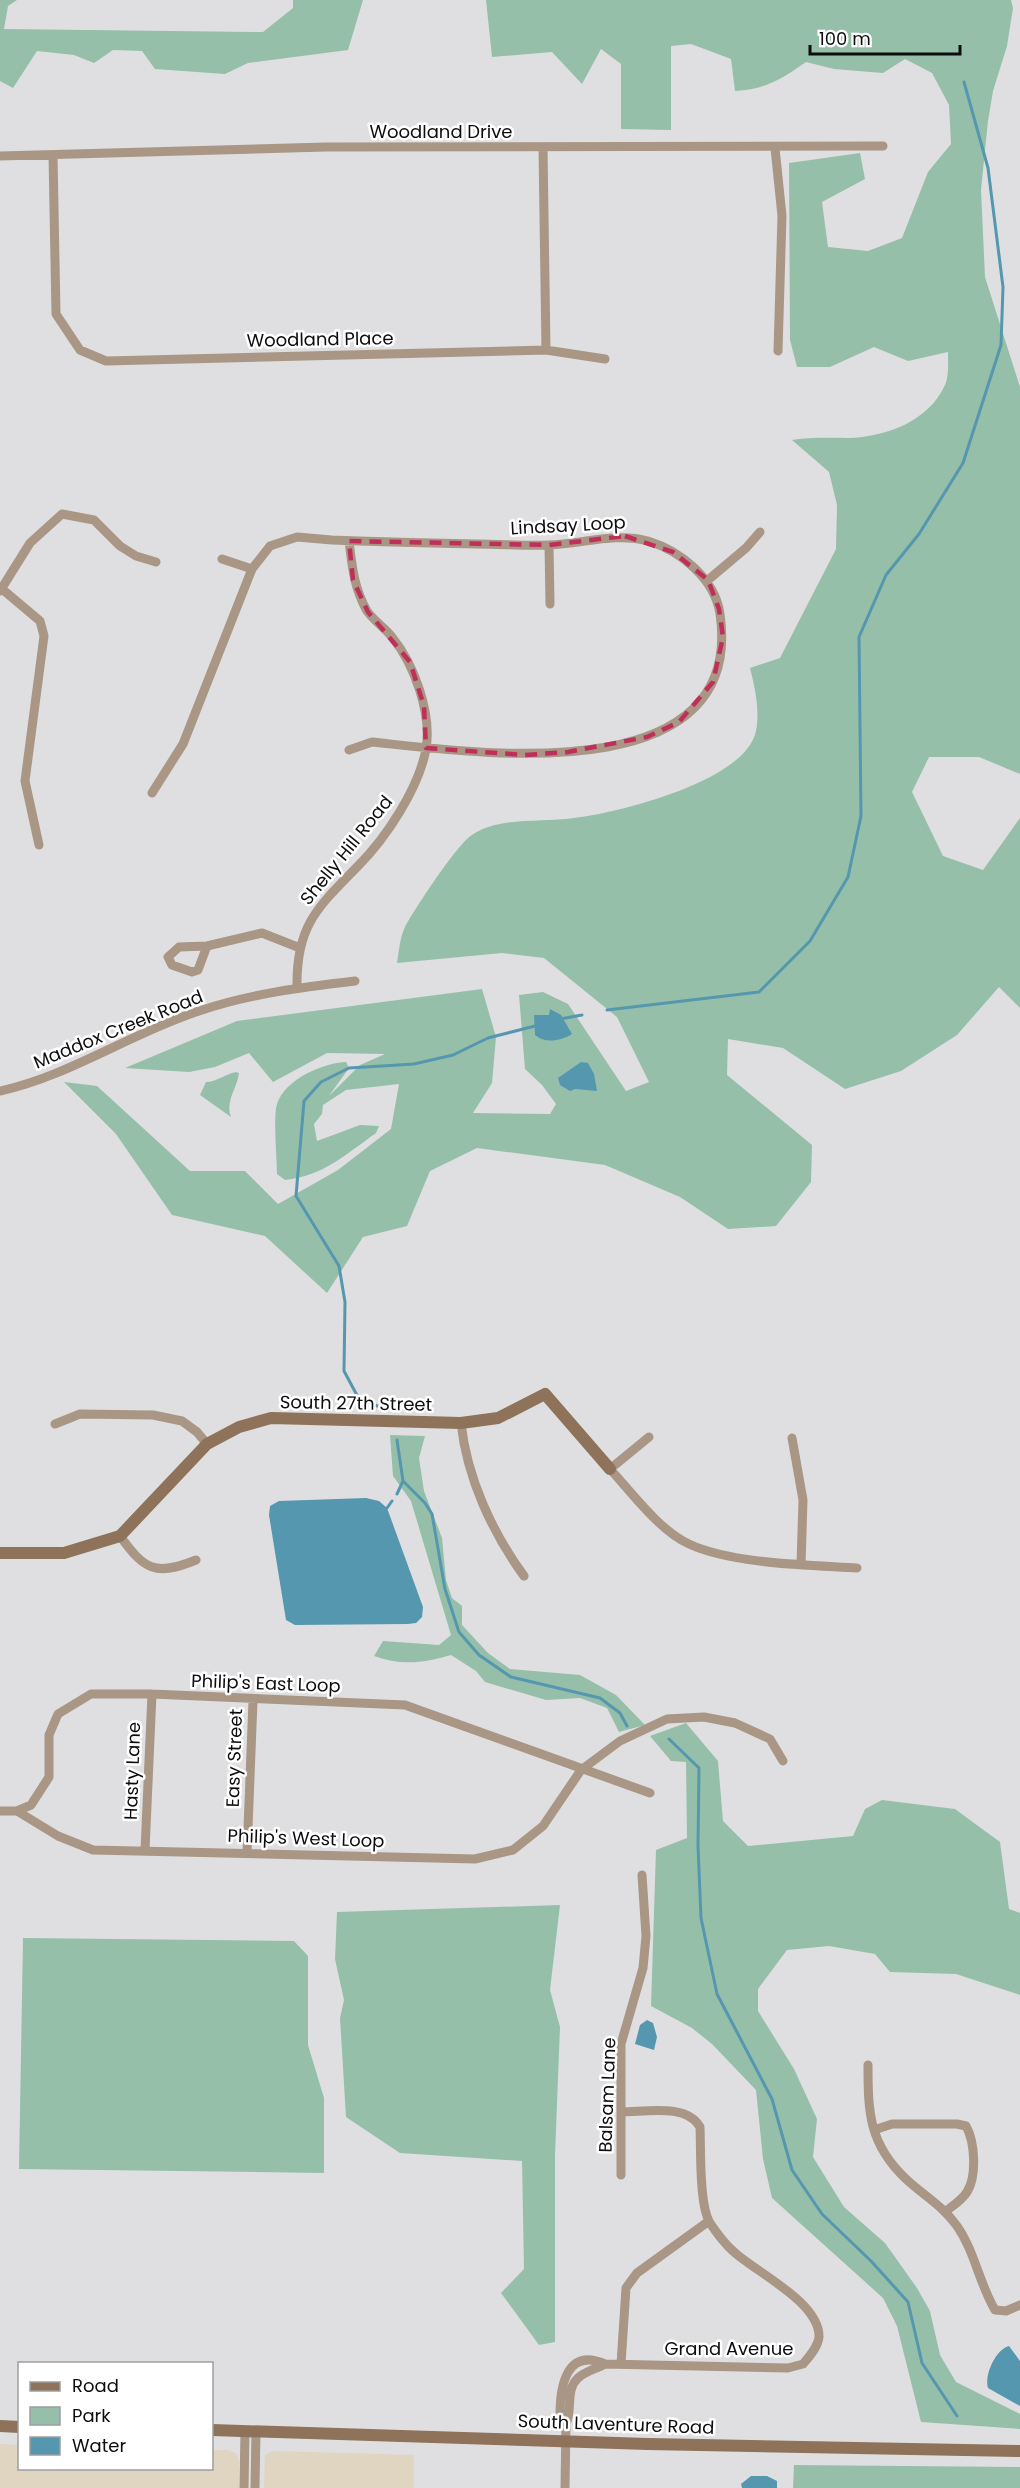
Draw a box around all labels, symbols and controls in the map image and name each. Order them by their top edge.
scale bar [810,18,960,56]
text: 100 m [819,26,871,51]
street label: Woodland Drive [370,119,513,144]
street label: Woodland Place [246,325,394,353]
street label: Lindsay Loop [510,509,626,541]
street label: Shelly Hill Road [294,790,398,910]
street label: Maddox Creek Road [30,984,206,1074]
street label: South 27th Street [280,1389,432,1417]
street label: Philip's East Loop [191,1668,341,1698]
street label: Easy Street [220,1708,248,1808]
street label: Hasty Lane [118,1722,146,1820]
street label: Philip's West Loop [227,1823,385,1853]
street label: Balsam Lane [592,2037,622,2153]
street label: Grand Avenue [665,2336,793,2361]
legend [18,2362,213,2470]
text: Road [72,2373,119,2398]
text: Park [72,2403,111,2428]
street label: South Laventure Road [517,2408,715,2440]
text: Water [72,2433,126,2458]

